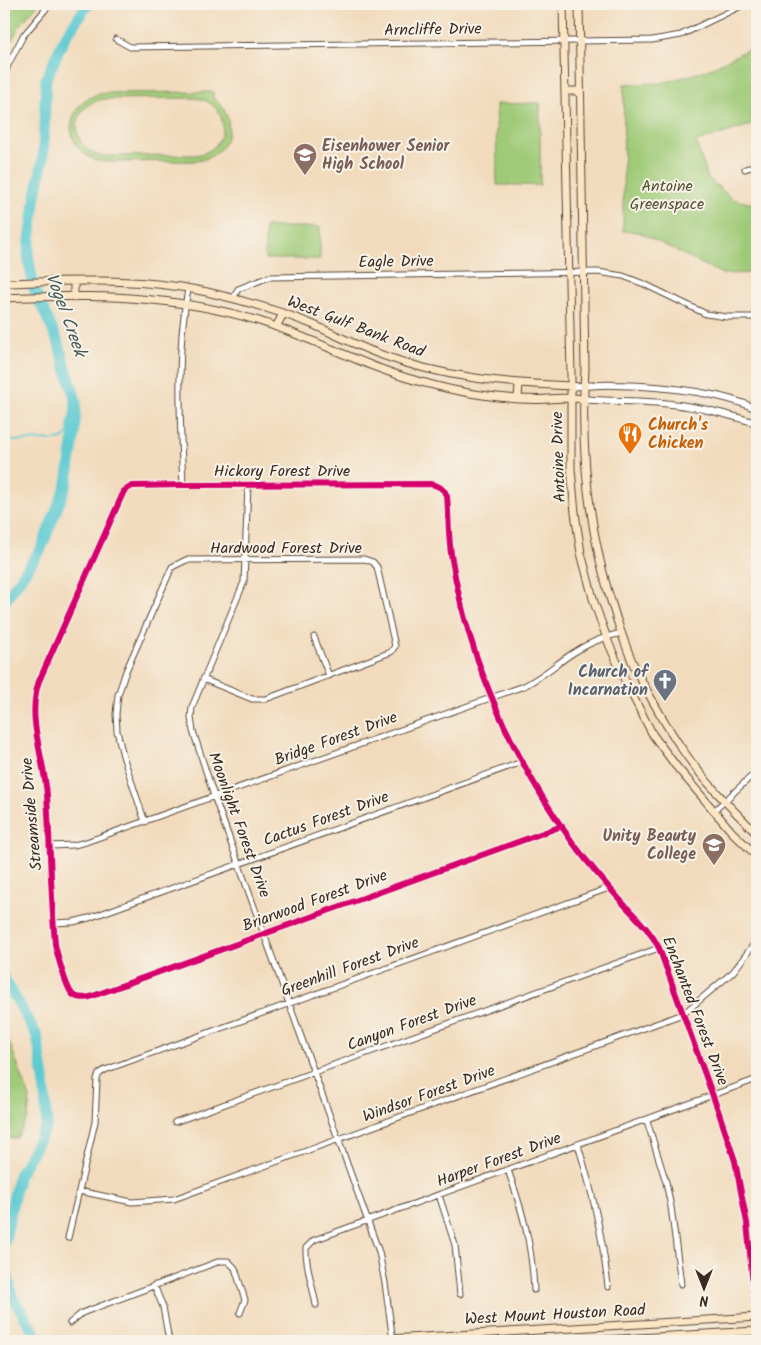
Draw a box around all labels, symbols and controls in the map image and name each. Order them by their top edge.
street label: Arncliffe Drive [384,17,482,43]
place label: Eisenhower Senior High School [322,134,451,177]
school or university icon: Eisenhower Senior High School [292,142,318,176]
park label: Antoine Greenspace [630,174,704,217]
street label: Eagle Drive [358,249,434,275]
water label: Vogel Creek [36,269,94,363]
street label: West Gulf Bank Road [284,289,429,365]
street label: Antoine Drive [545,411,573,503]
place label: Church's Chicken [648,413,709,456]
restaurant icon: Church's Chicken [617,421,643,455]
street label: Hickory Forest Drive [214,459,350,484]
street label: Hardwood Forest Drive [210,536,362,561]
place label: Church of Incarnation [568,660,650,703]
church icon: Church of Incarnation [652,668,678,702]
street label: Bridge Forest Drive [271,705,401,773]
street label: Moonlight Forest Drive [201,749,277,901]
street label: Streamside Drive [15,757,49,871]
street label: Cactus Forest Drive [260,785,392,853]
place label: Unity Beauty College [602,824,697,867]
school or university icon: Unity Beauty College [701,832,727,866]
street label: Briarwood Forest Drive [239,863,391,939]
street label: Greenhill Forest Drive [277,930,423,1004]
street label: Enchanted Forest Drive [655,933,735,1089]
street label: Canyon Forest Drive [344,988,480,1058]
street label: Windsor Forest Drive [359,1058,499,1130]
street label: Harper Forest Drive [433,1126,565,1194]
north arrow [678,1262,728,1312]
text: N [699,1289,708,1311]
street label: West Mount Houston Road [464,1298,647,1332]

